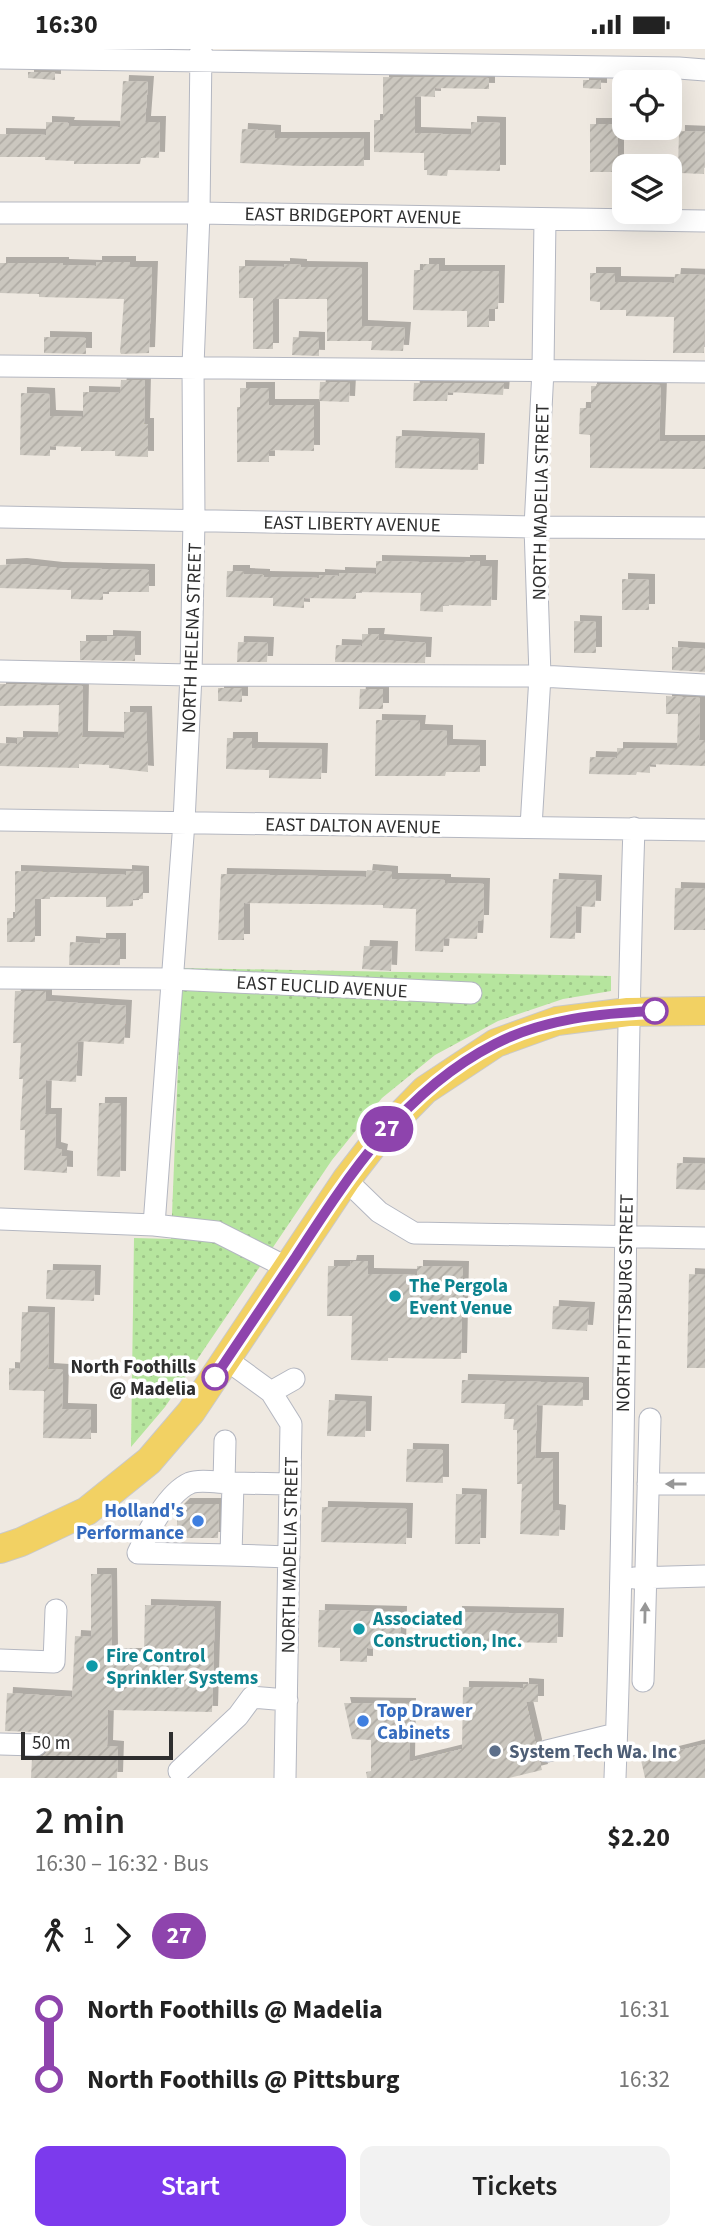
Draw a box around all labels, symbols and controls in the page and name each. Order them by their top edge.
text: 16:30 [35,6,98,43]
map controls [612,70,682,224]
button: locate [612,70,682,140]
button: layers [612,154,682,224]
street label: EAST BRIDGEPORT AVENUE [244,201,462,232]
street label: NORTH MADELIA STREET [526,403,557,601]
street label: EAST LIBERTY AVENUE [263,509,441,540]
street label: NORTH HELENA STREET [176,542,209,734]
street label: EAST DALTON AVENUE [265,811,441,842]
street label: EAST EUCLID AVENUE [236,970,408,1005]
unlabelled marker [642,998,668,1024]
line badge: 27 [356,1106,418,1152]
text: 27 [374,1111,400,1146]
street label: NORTH PITTSBURG STREET [610,1194,641,1412]
place label: The Pergola Event Venue [409,1273,513,1322]
marker: The Pergola Event Venue [387,1288,403,1304]
place label: North Foothills @ Madelia [70,1354,196,1403]
marker: North Foothills @ Madelia [202,1364,228,1390]
street label: NORTH MADELIA STREET [275,1456,306,1654]
one-way arrow [665,1478,687,1490]
place label: Holland's Performance [76,1498,184,1547]
marker: Holland's Performance [190,1513,206,1529]
one-way arrow [639,1601,650,1623]
place label: Associated Construction, Inc. [372,1606,522,1655]
marker: Associated Construction, Inc. [351,1621,367,1637]
place label: Fire Control Sprinkler Systems [106,1643,258,1692]
marker: Fire Control Sprinkler Systems [84,1658,100,1674]
place label: Top Drawer Cabinets [377,1698,473,1747]
marker: Top Drawer Cabinets [355,1713,371,1729]
scale bar [21,1729,173,1761]
text: 50 m [32,1730,70,1757]
place label: System Tech Wa. Inc [509,1739,677,1766]
marker: System Tech Wa. Inc [487,1743,503,1759]
text: 2 min [35,1794,125,1848]
text: $2.20 [607,1819,670,1856]
text: 16:30 – 16:32 · Bus [35,1847,209,1880]
icon: walk [35,1917,73,1955]
icon: forward [104,1917,142,1955]
text: 27 [166,1918,192,1953]
text: 1 [83,1919,94,1952]
text: North Foothills @ Madelia [87,1991,383,2028]
text: 16:31 [619,1993,670,2026]
text: North Foothills @ Pittsburg [87,2061,400,2098]
text: 16:32 [619,2063,670,2096]
button: Start [35,2146,346,2226]
button: Tickets [360,2146,670,2226]

